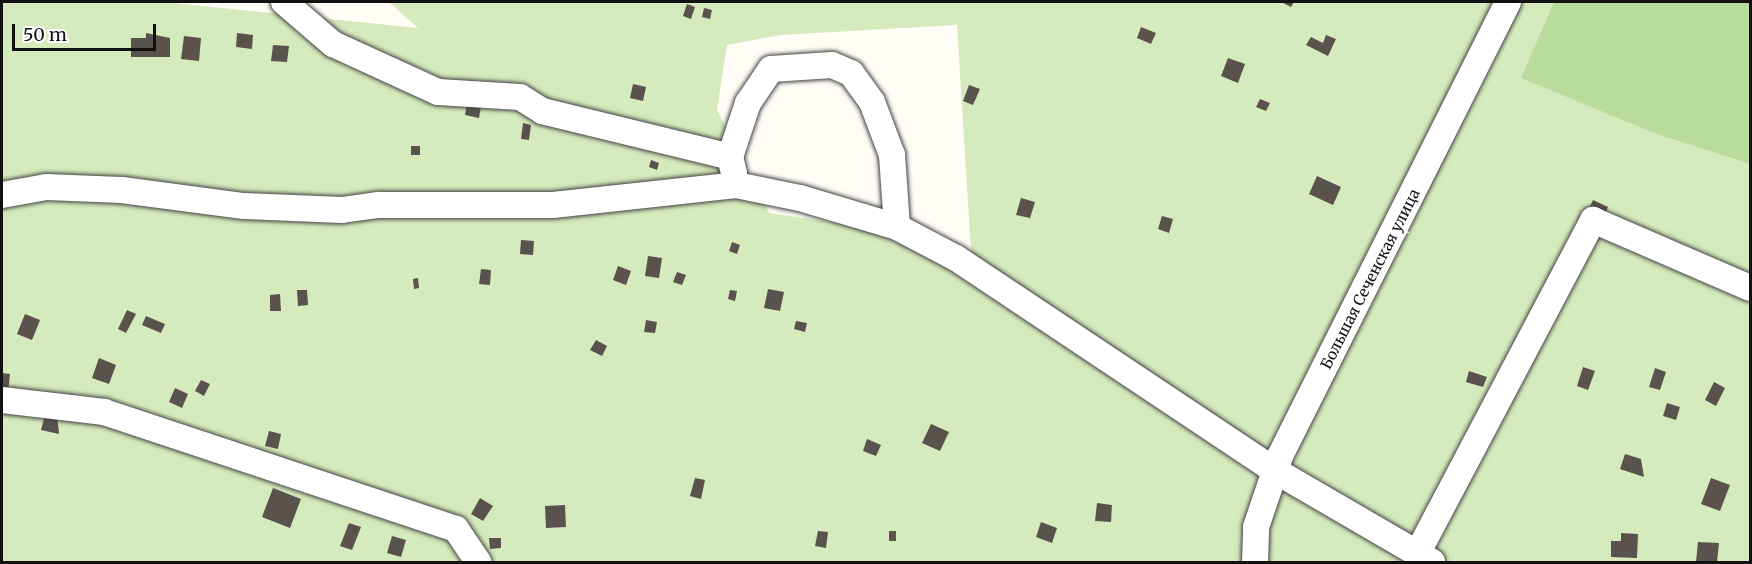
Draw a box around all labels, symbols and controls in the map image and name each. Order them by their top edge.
scale bar [15,12,159,50]
text: 50 m [23,23,67,46]
street label: Большая Сеченская улица [1317,186,1423,372]

